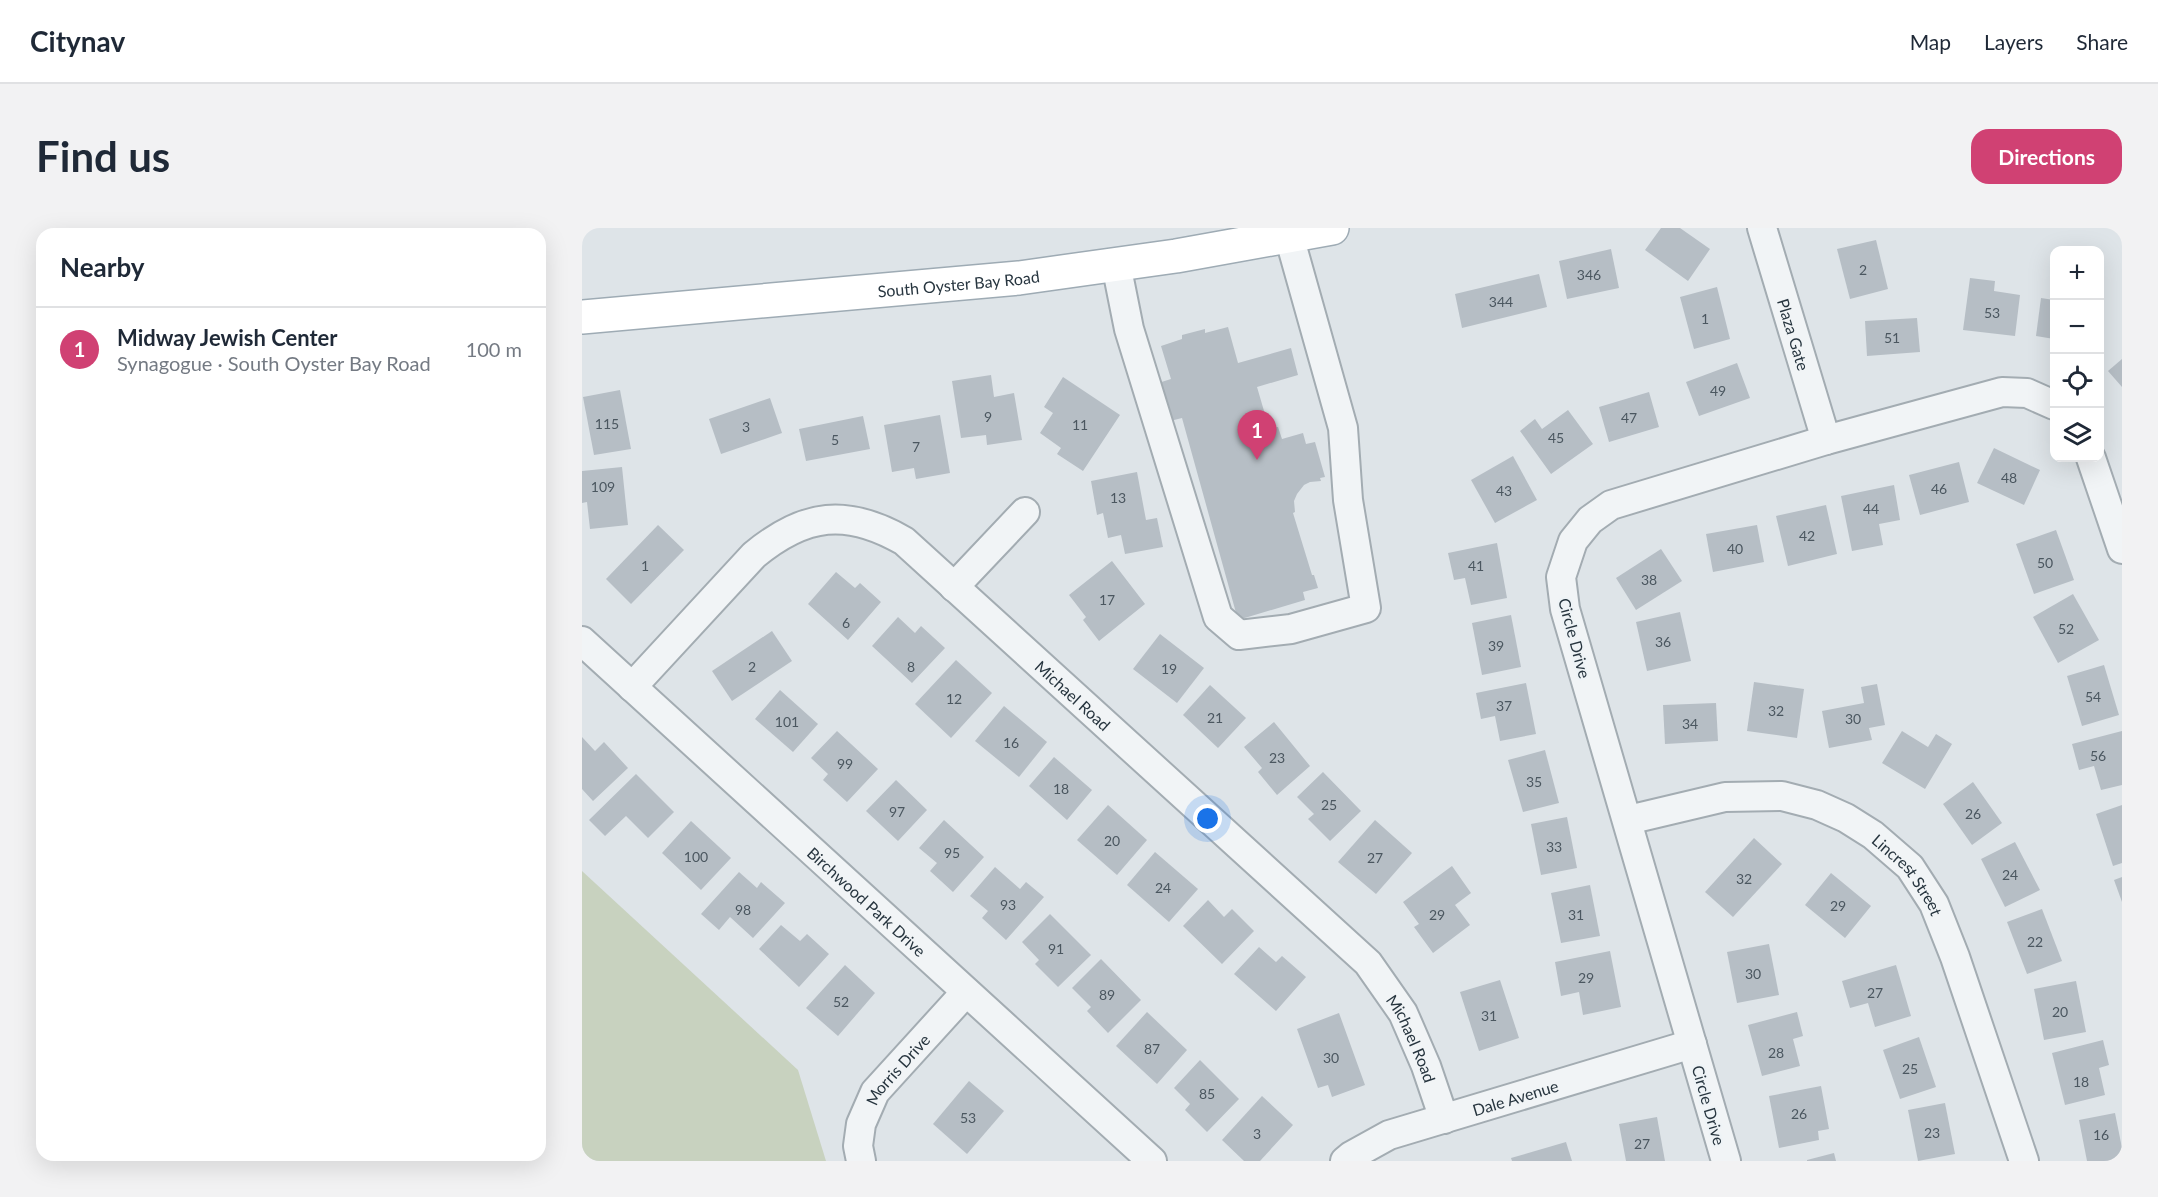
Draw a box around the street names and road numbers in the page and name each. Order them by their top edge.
street label: South Oyster Bay Road [877,266,1041,300]
street label: Plaza Gate [1774,296,1814,373]
street label: Circle Drive [1555,596,1595,680]
street label: Michael Road [1032,656,1115,734]
street label: Lincrest Street [1869,830,1947,918]
street label: Birchwood Park Drive [804,842,930,960]
street label: Michael Road [1383,990,1440,1085]
street label: Morris Drive [861,1030,933,1107]
street label: Circle Drive [1689,1063,1729,1147]
street label: Dale Avenue [1470,1075,1560,1119]

